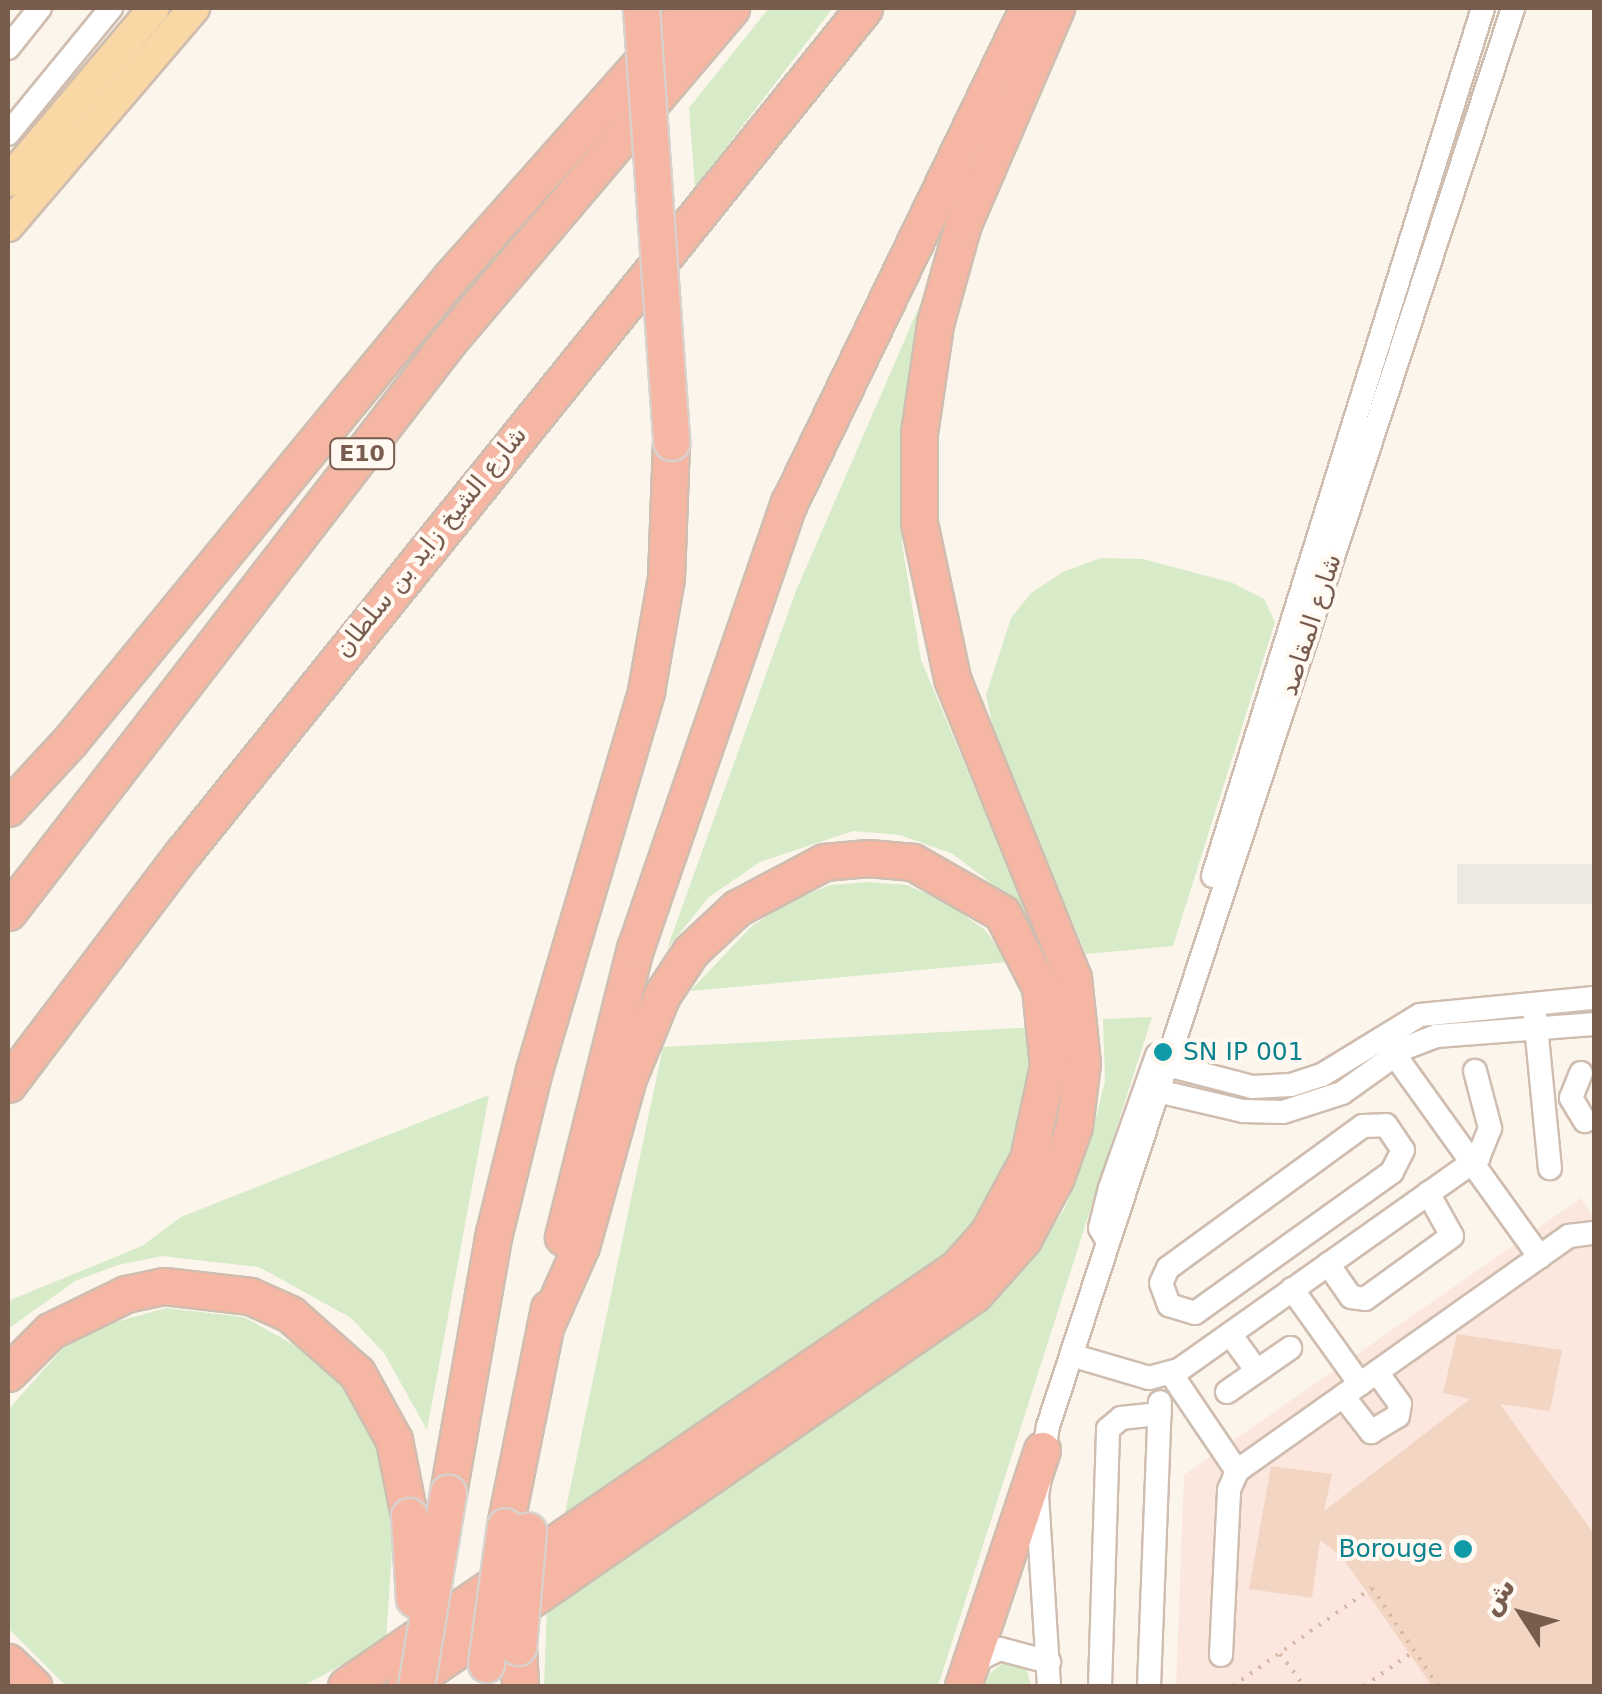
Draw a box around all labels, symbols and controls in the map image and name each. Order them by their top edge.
street label: شارع الشيخ زايد بن سلطان [329,420,533,664]
road number: E10 [327,437,397,471]
street label: شارع المقاصد [1274,550,1348,700]
place label: SN IP 001 [1183,1037,1304,1067]
marker: SN IP 001 [1152,1041,1174,1063]
place label: Borouge [1338,1534,1443,1564]
marker: Borouge [1452,1538,1474,1560]
north arrow [1472,1564,1572,1664]
text: ش [1473,1571,1522,1621]

